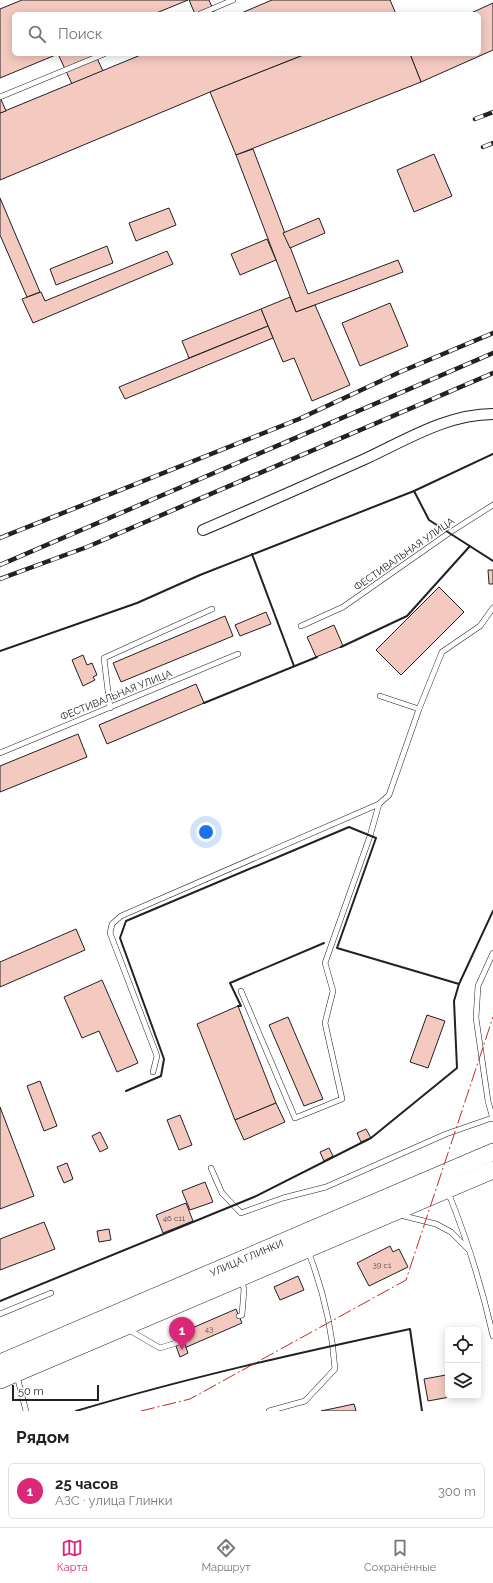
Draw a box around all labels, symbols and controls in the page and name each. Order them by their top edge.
search box [12,12,481,56]
icon: search [26,23,48,45]
text: Поиск [58,25,103,43]
street label: ФЕСТИВАЛЬНАЯ УЛИЦА [352,515,456,593]
street label: ФЕСТИВАЛЬНАЯ УЛИЦА [59,667,174,722]
your location [196,822,216,842]
house number: 46 с11 [163,1213,186,1223]
street label: УЛИЦА ГЛИНКИ [208,1237,285,1278]
house number: 39 с1 [373,1260,392,1270]
pin: 1 [169,1317,195,1350]
house number: 43 [205,1324,213,1334]
map controls [445,1327,481,1399]
button: locate [445,1327,481,1363]
button: layers [445,1363,481,1399]
scale bar [12,1383,99,1402]
text: 50 m [18,1385,44,1398]
text: Рядом [16,1427,69,1447]
text: 25 часов [55,1475,118,1493]
text: 1 [27,1484,33,1499]
text: 300 m [438,1484,476,1499]
text: АЗС · улица Глинки [55,1493,172,1508]
tab: Карта [57,1537,88,1574]
tab: Маршрут [201,1537,250,1574]
tab: Сохранённые [364,1537,436,1574]

